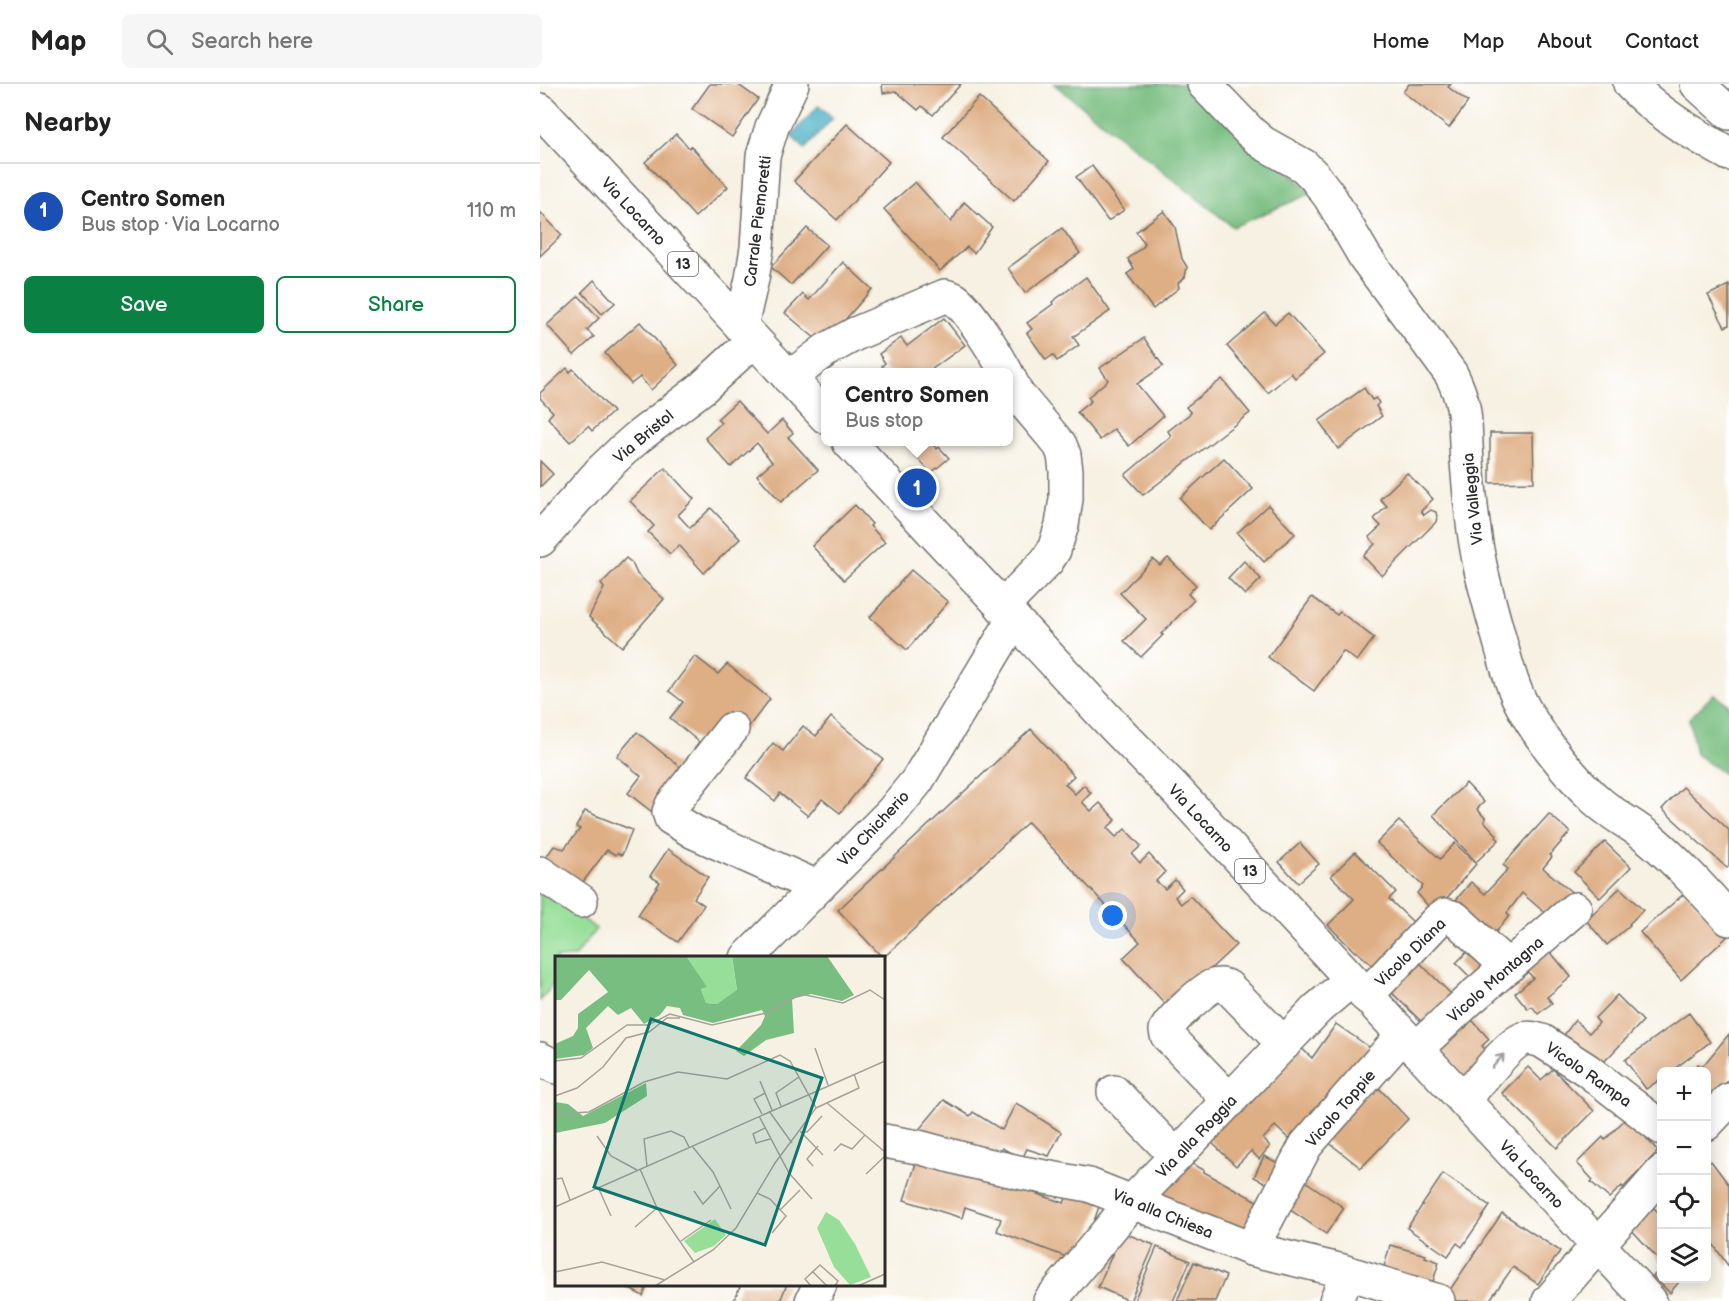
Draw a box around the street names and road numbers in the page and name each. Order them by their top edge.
street label: Carrale Piemoretti [741,154,776,288]
street label: Via Locarno [597,174,669,250]
road number: 13 [668,252,698,276]
street label: Via Bristol [610,407,678,468]
street label: Via Valleggia [1459,452,1488,546]
street label: Via Locarno [1164,781,1236,857]
street label: Via Chicherio [834,787,914,871]
road number: 13 [1235,859,1265,883]
street label: Vicolo Diana [1372,915,1450,991]
street label: Vicolo Montagna [1444,933,1548,1027]
street label: Vicolo Rampa [1542,1039,1635,1112]
street label: Vicolo Toppie [1302,1066,1380,1152]
street label: Via alla Roggia [1153,1092,1242,1183]
street label: Via Locarno [1495,1137,1567,1213]
street label: Via alla Chiesa [1109,1186,1216,1243]

